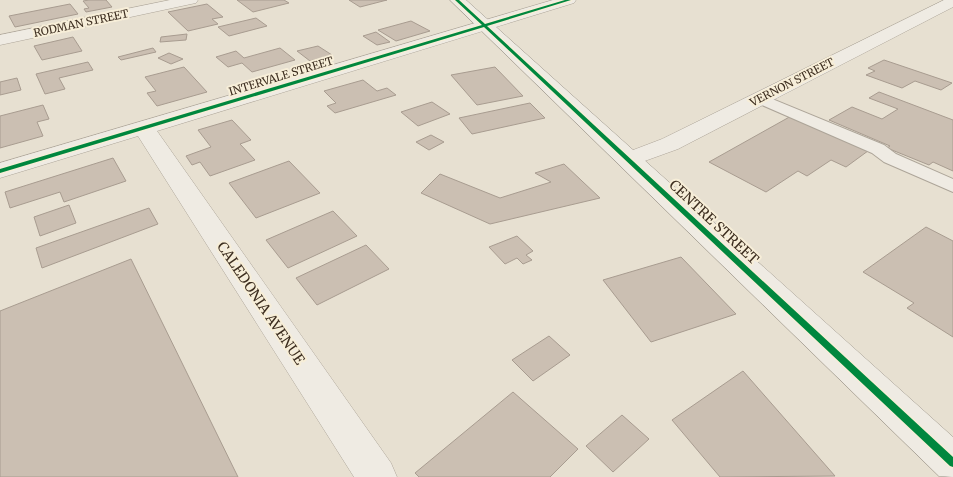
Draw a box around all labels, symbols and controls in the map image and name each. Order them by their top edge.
street label: RODMAN STREET [32,6,130,40]
street label: INTERVALE STREET [227,53,335,99]
street label: VERNON STREET [747,55,837,110]
street label: CENTRE STREET [665,176,763,268]
street label: CALEDONIA AVENUE [213,238,309,368]

